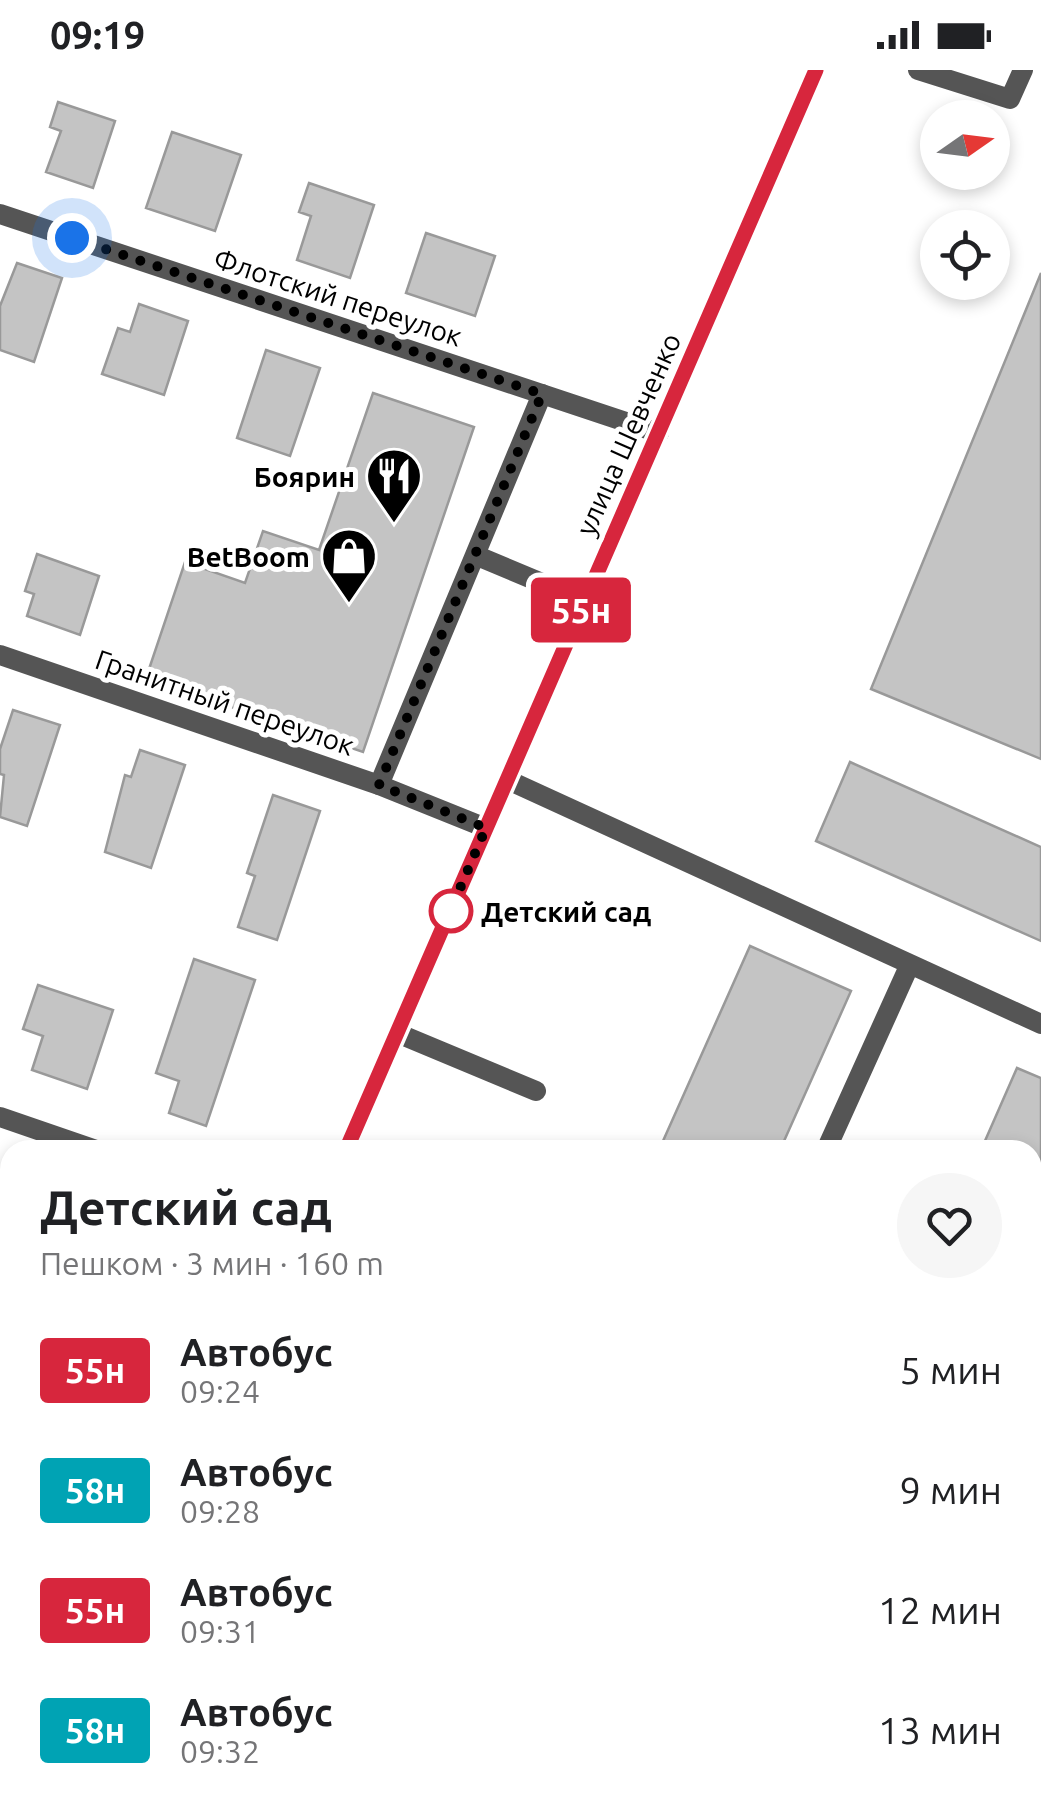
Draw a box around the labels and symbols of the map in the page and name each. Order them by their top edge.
north arrow [920,100,1010,190]
your location [47,213,97,263]
street label: Флотский переулок [210,242,466,352]
street label: улица Шевченко [570,328,686,540]
restaurant icon: Боярин [364,446,424,525]
place label: Боярин [254,461,355,492]
shop icon: BetBoom [319,526,379,605]
place label: BetBoom [187,541,310,572]
line badge: 55н [524,578,638,642]
street label: Гранитный переулок [92,643,358,761]
marker: Детский сад [430,890,472,932]
place label: Детский сад [481,896,651,927]

